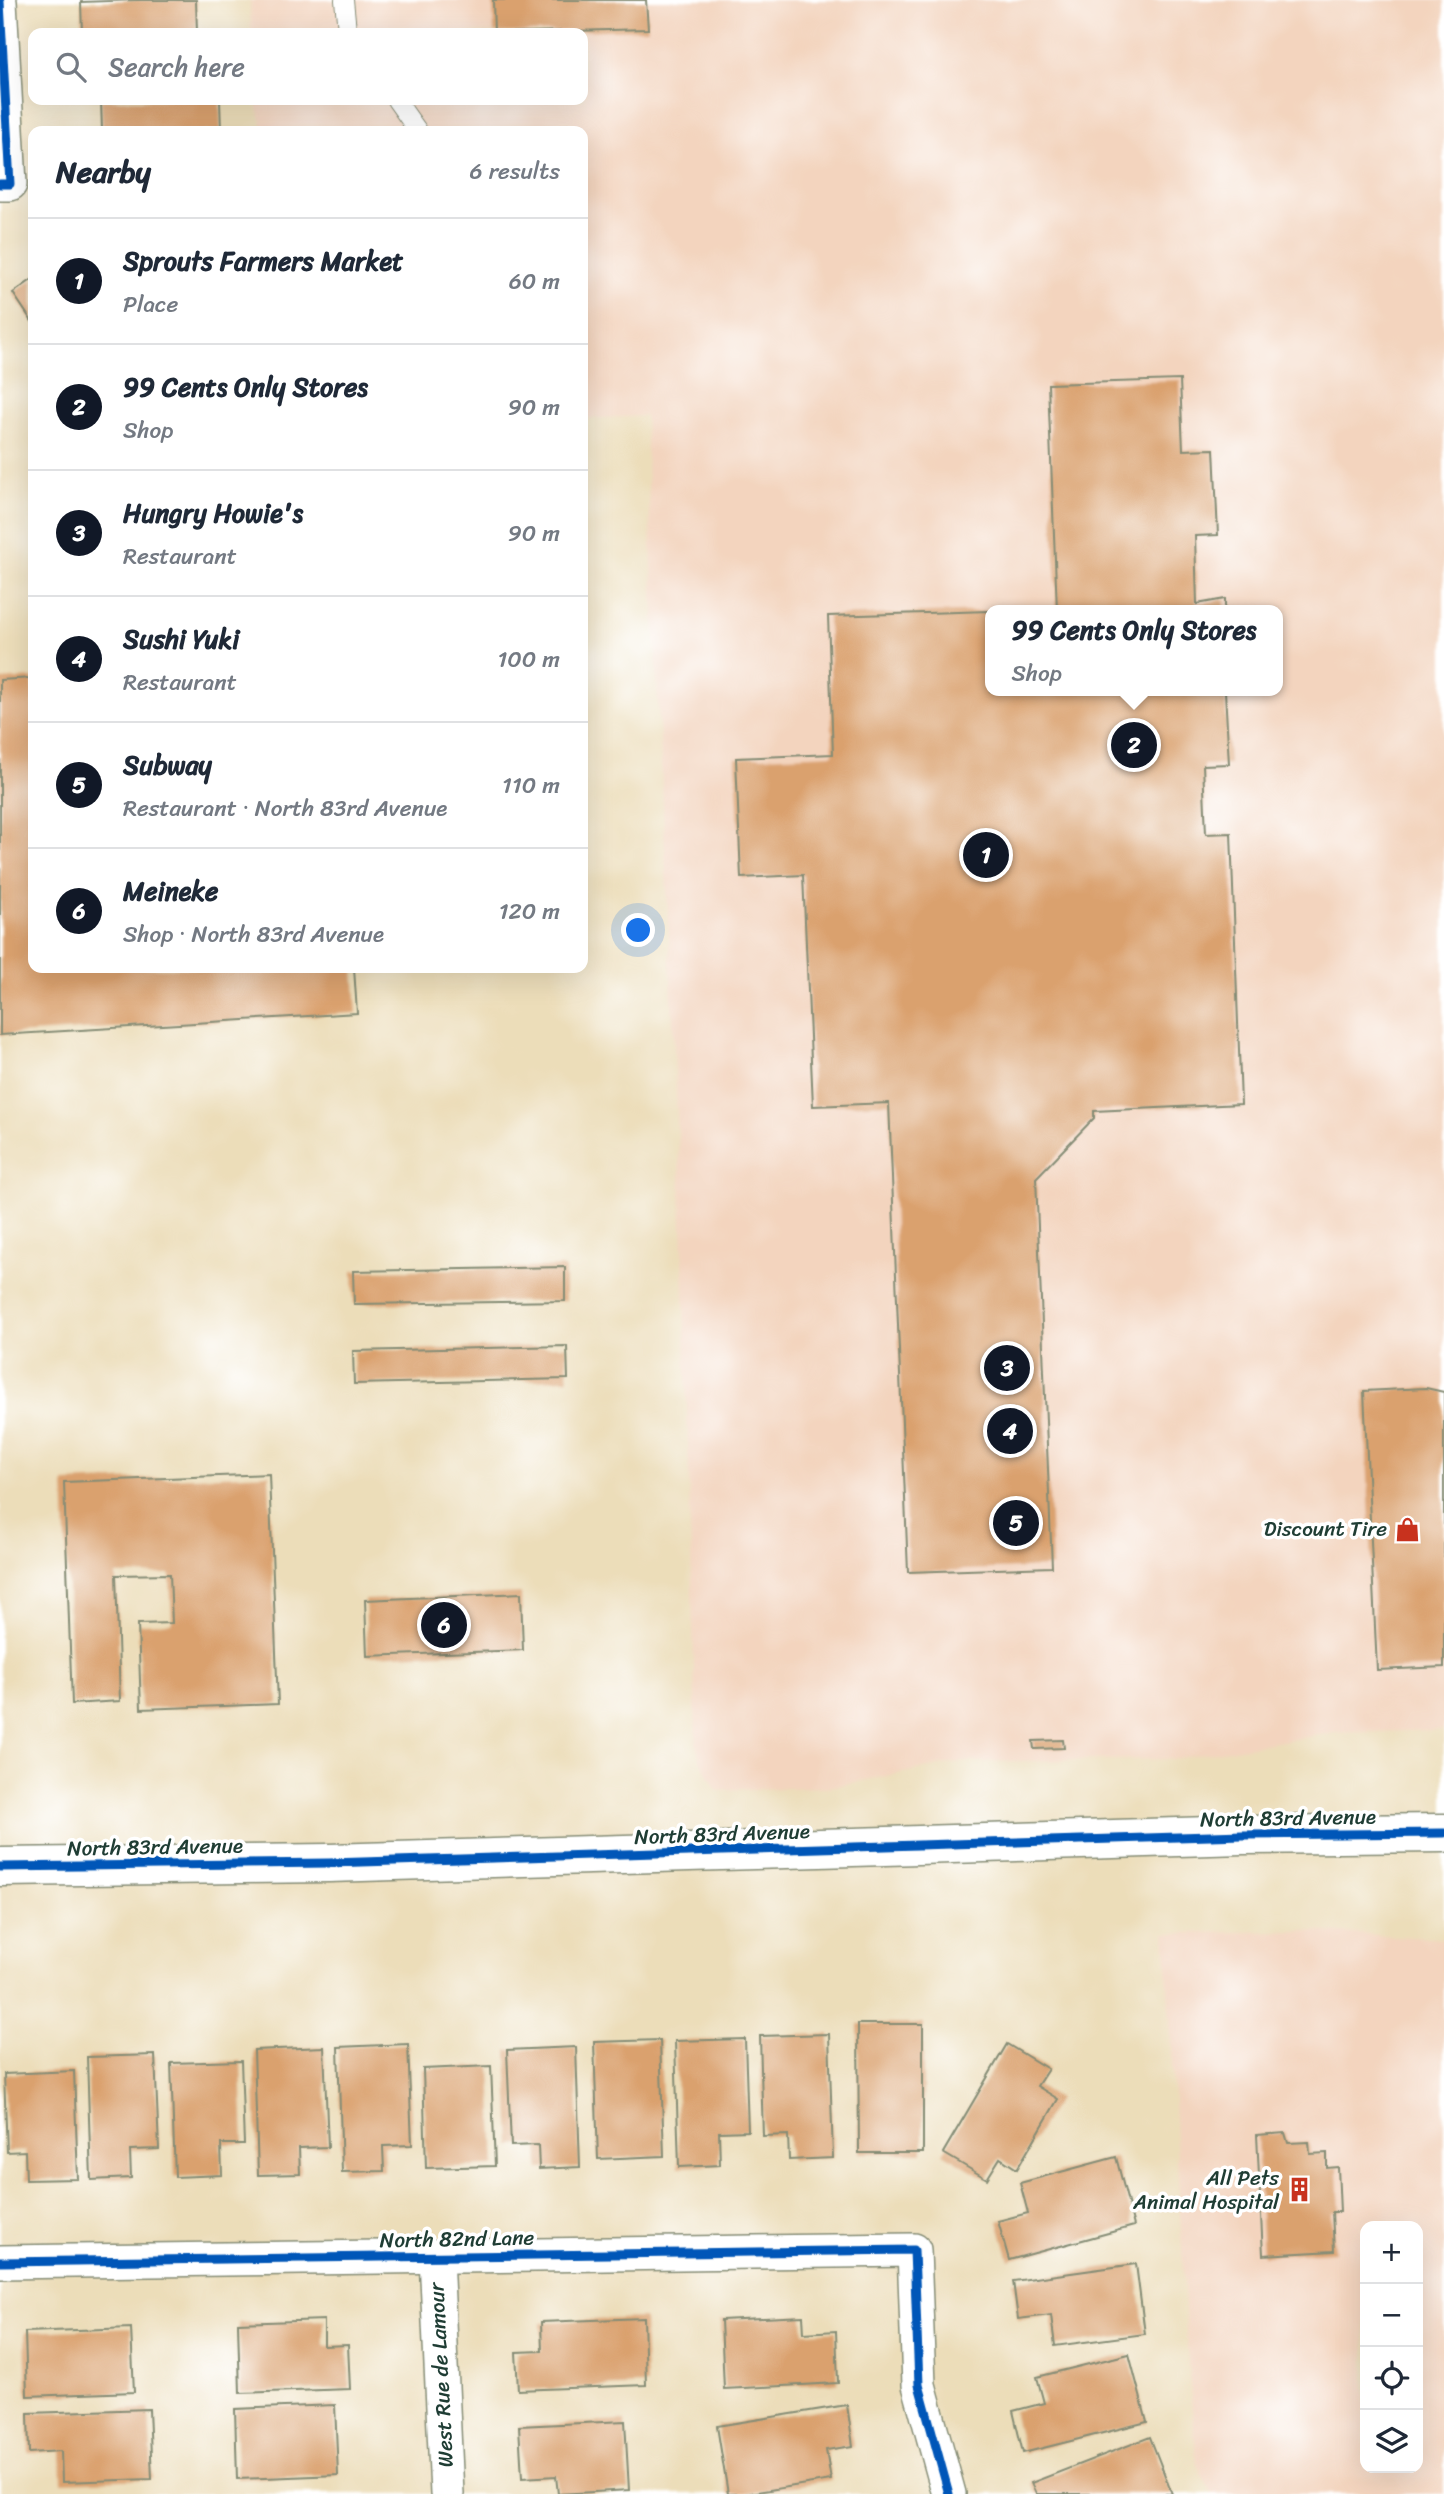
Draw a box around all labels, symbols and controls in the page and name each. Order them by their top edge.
search box [28,28,588,105]
text: Search here [108,44,245,90]
icon: search [52,48,90,86]
text: Nearby [56,145,151,199]
text: 6 results [470,151,560,192]
text: Sprouts Farmers Market [123,238,403,284]
text: 1 [74,261,84,302]
text: 60 m [509,261,560,302]
text: Place [123,284,178,325]
text: 99 Cents Only Stores [123,364,368,410]
text: 2 [72,387,86,428]
text: 90 m [508,387,560,428]
text: Shop [123,410,173,451]
text: Hungry Howie's [123,490,303,536]
text: 3 [73,513,85,554]
text: 90 m [508,513,560,554]
text: Restaurant [123,536,237,577]
popup [985,605,1283,696]
text: 99 Cents Only Stores [1012,607,1257,653]
text: Sushi Yuki [123,616,240,662]
text: 4 [72,639,86,680]
text: 100 m [497,639,560,680]
text: Shop [1012,653,1062,694]
text: Restaurant [123,662,237,703]
pin: 2 [1111,719,1157,771]
text: Subway [123,742,212,788]
text: 5 [72,765,86,806]
text: 110 m [502,765,560,806]
text: Restaurant · North 83rd Avenue [123,788,447,829]
pin: 1 [963,829,1009,881]
text: Meineke [123,868,218,914]
text: 6 [72,891,86,932]
text: 120 m [499,891,560,932]
your location [621,913,655,947]
text: Shop · North 83rd Avenue [123,914,384,955]
pin: 3 [984,1342,1030,1394]
pin: 4 [987,1405,1033,1457]
pin: 5 [993,1497,1039,1549]
place label: Discount Tire [1264,1510,1387,1548]
shop icon: Discount Tire [1393,1515,1421,1543]
pin: 6 [421,1599,467,1651]
street label: North 83rd Avenue [1200,1797,1376,1839]
street label: North 83rd Avenue [633,1812,811,1856]
street label: North 83rd Avenue [67,1826,243,1868]
place label: All Pets Animal Hospital [1132,2159,1280,2221]
building icon: All Pets Animal Hospital [1285,2176,1313,2204]
street label: North 82nd Lane [379,2219,535,2259]
map controls [1360,2221,1423,2473]
button: + [1360,2221,1423,2284]
street label: West Rue de Lamour [417,2280,465,2468]
button: − [1360,2284,1423,2347]
button: locate [1360,2347,1423,2410]
button: layers [1360,2410,1423,2473]

